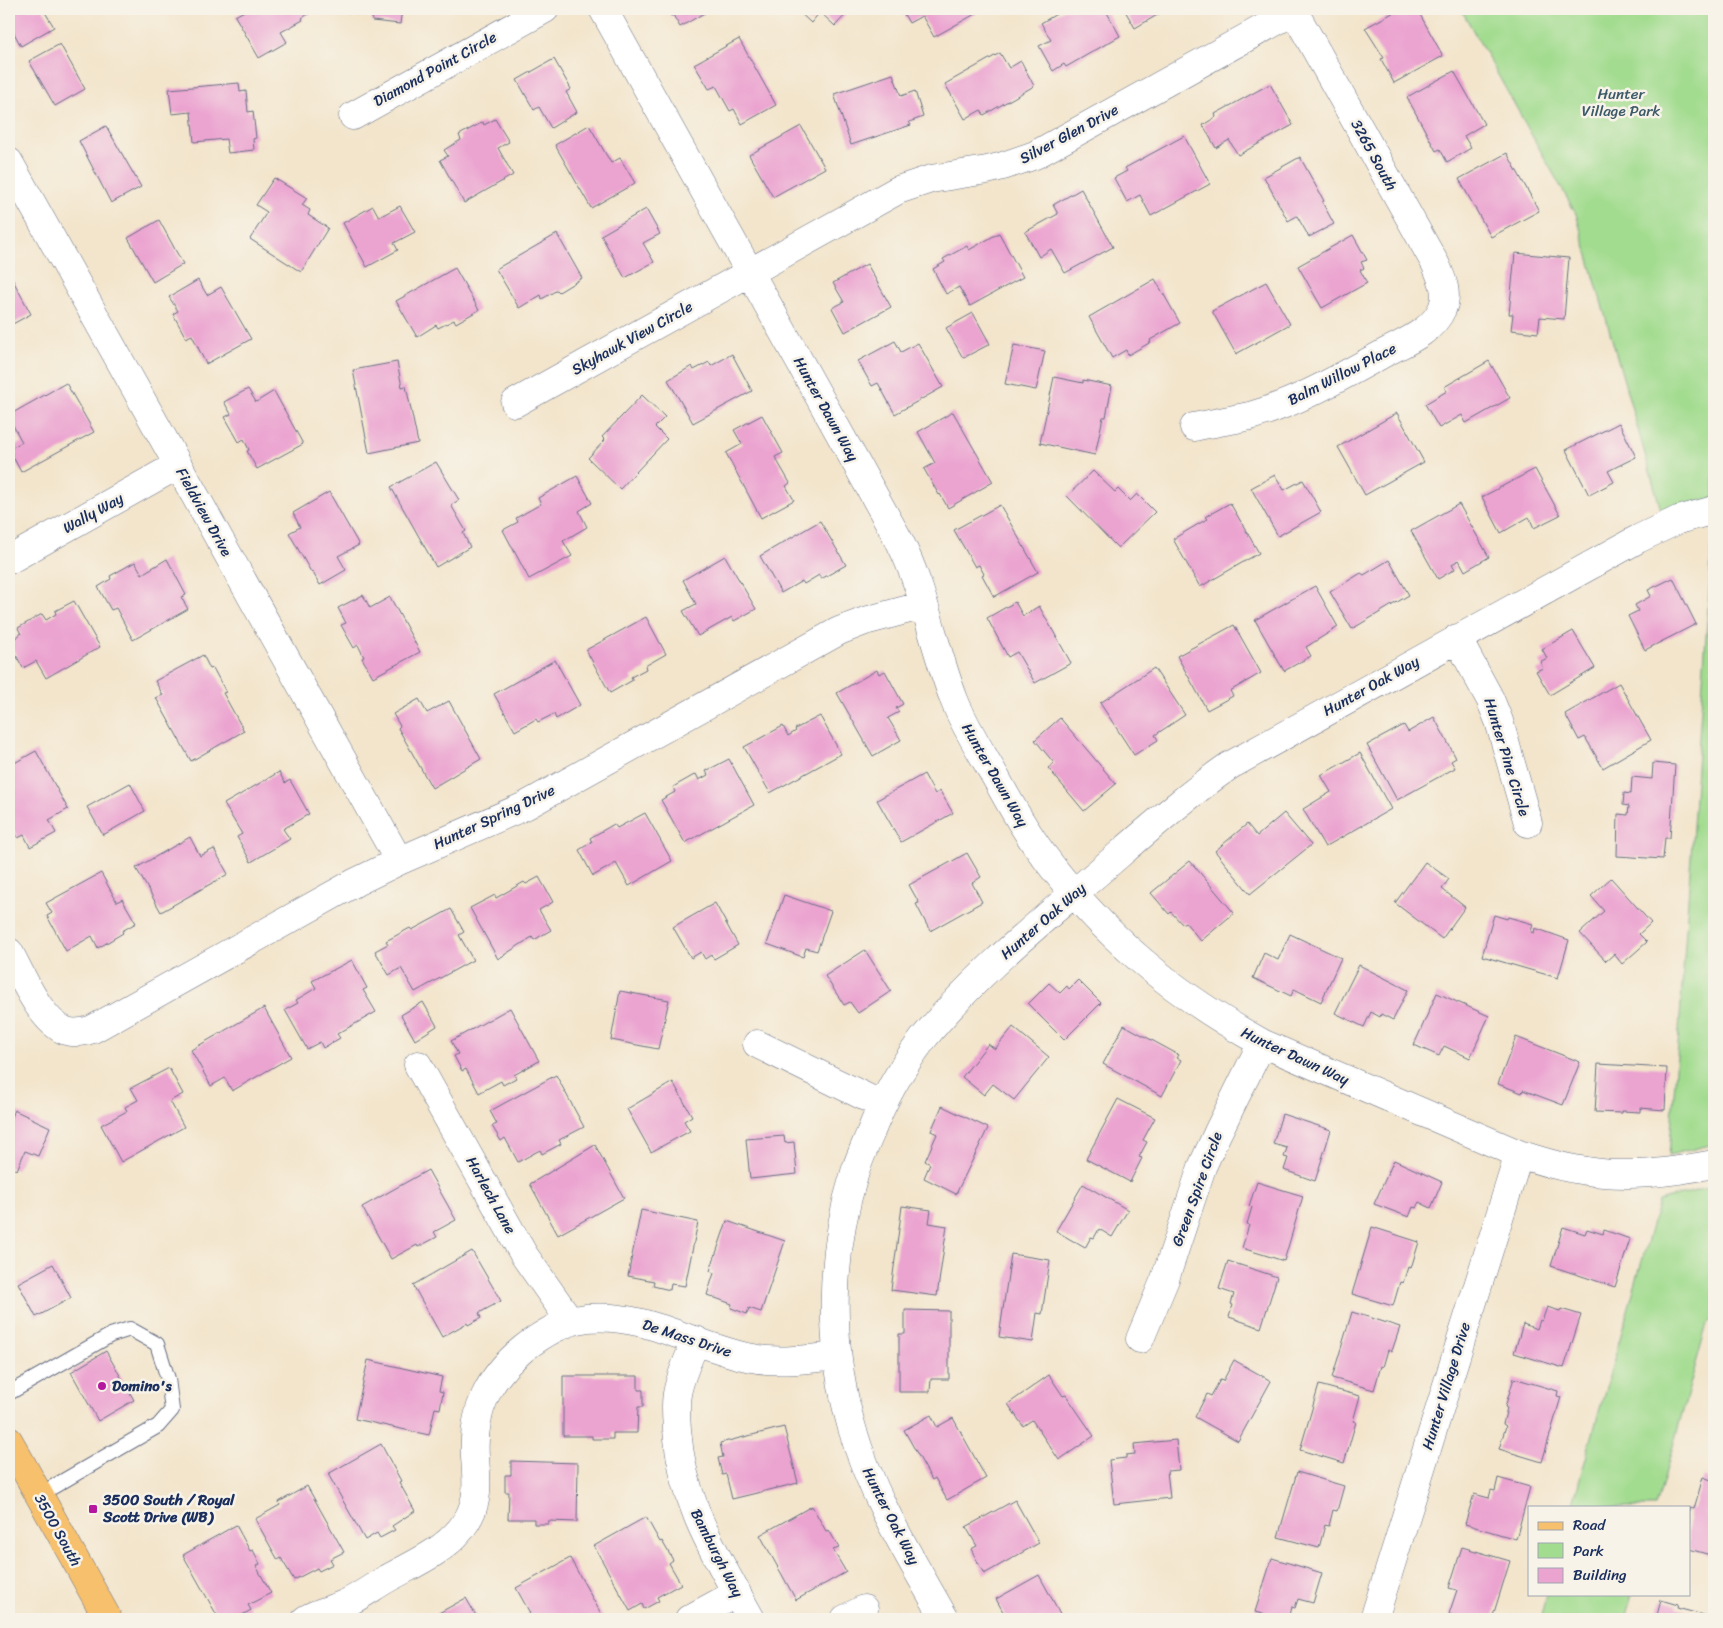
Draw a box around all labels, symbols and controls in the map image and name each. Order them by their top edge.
street label: Diamond Point Circle [368,24,502,114]
park label: Hunter Village Park [1582,81,1660,124]
street label: Silver Glen Drive [1015,97,1124,171]
street label: 3265 South [1344,115,1404,196]
street label: Skyhawk View Circle [566,294,698,382]
street label: Balm Willow Place [1283,335,1401,413]
street label: Hunter Dawn Way [786,352,866,467]
street label: Fieldview Drive [169,463,239,561]
street label: Wally Way [58,485,128,540]
street label: Hunter Oak Way [1318,649,1424,723]
street label: Hunter Pine Circle [1477,695,1537,819]
street label: Hunter Dawn Way [955,718,1036,832]
street label: Hunter Spring Drive [429,777,560,857]
street label: Hunter Oak Way [994,876,1092,966]
street label: Hunter Dawn Way [1237,1020,1354,1093]
street label: Green Spire Circle [1164,1128,1230,1250]
street label: Harlech Lane [459,1151,523,1239]
street label: De Mass Drive [639,1311,735,1365]
street label: Hunter Village Drive [1414,1319,1478,1453]
place label: Domino's [112,1373,172,1399]
marker: Domino's [96,1380,108,1392]
street label: Hunter Oak Way [855,1462,927,1570]
place label: 3500 South / Royal Scott Drive (WB) [102,1487,235,1530]
street label: 3500 South [27,1489,89,1571]
marker: 3500 South / Royal Scott Drive (WB) [87,1503,99,1515]
street label: Bamburgh Way [683,1504,751,1602]
legend [1528,1506,1690,1596]
text: Road [1573,1512,1606,1538]
text: Park [1573,1538,1604,1564]
text: Building [1573,1562,1627,1588]

